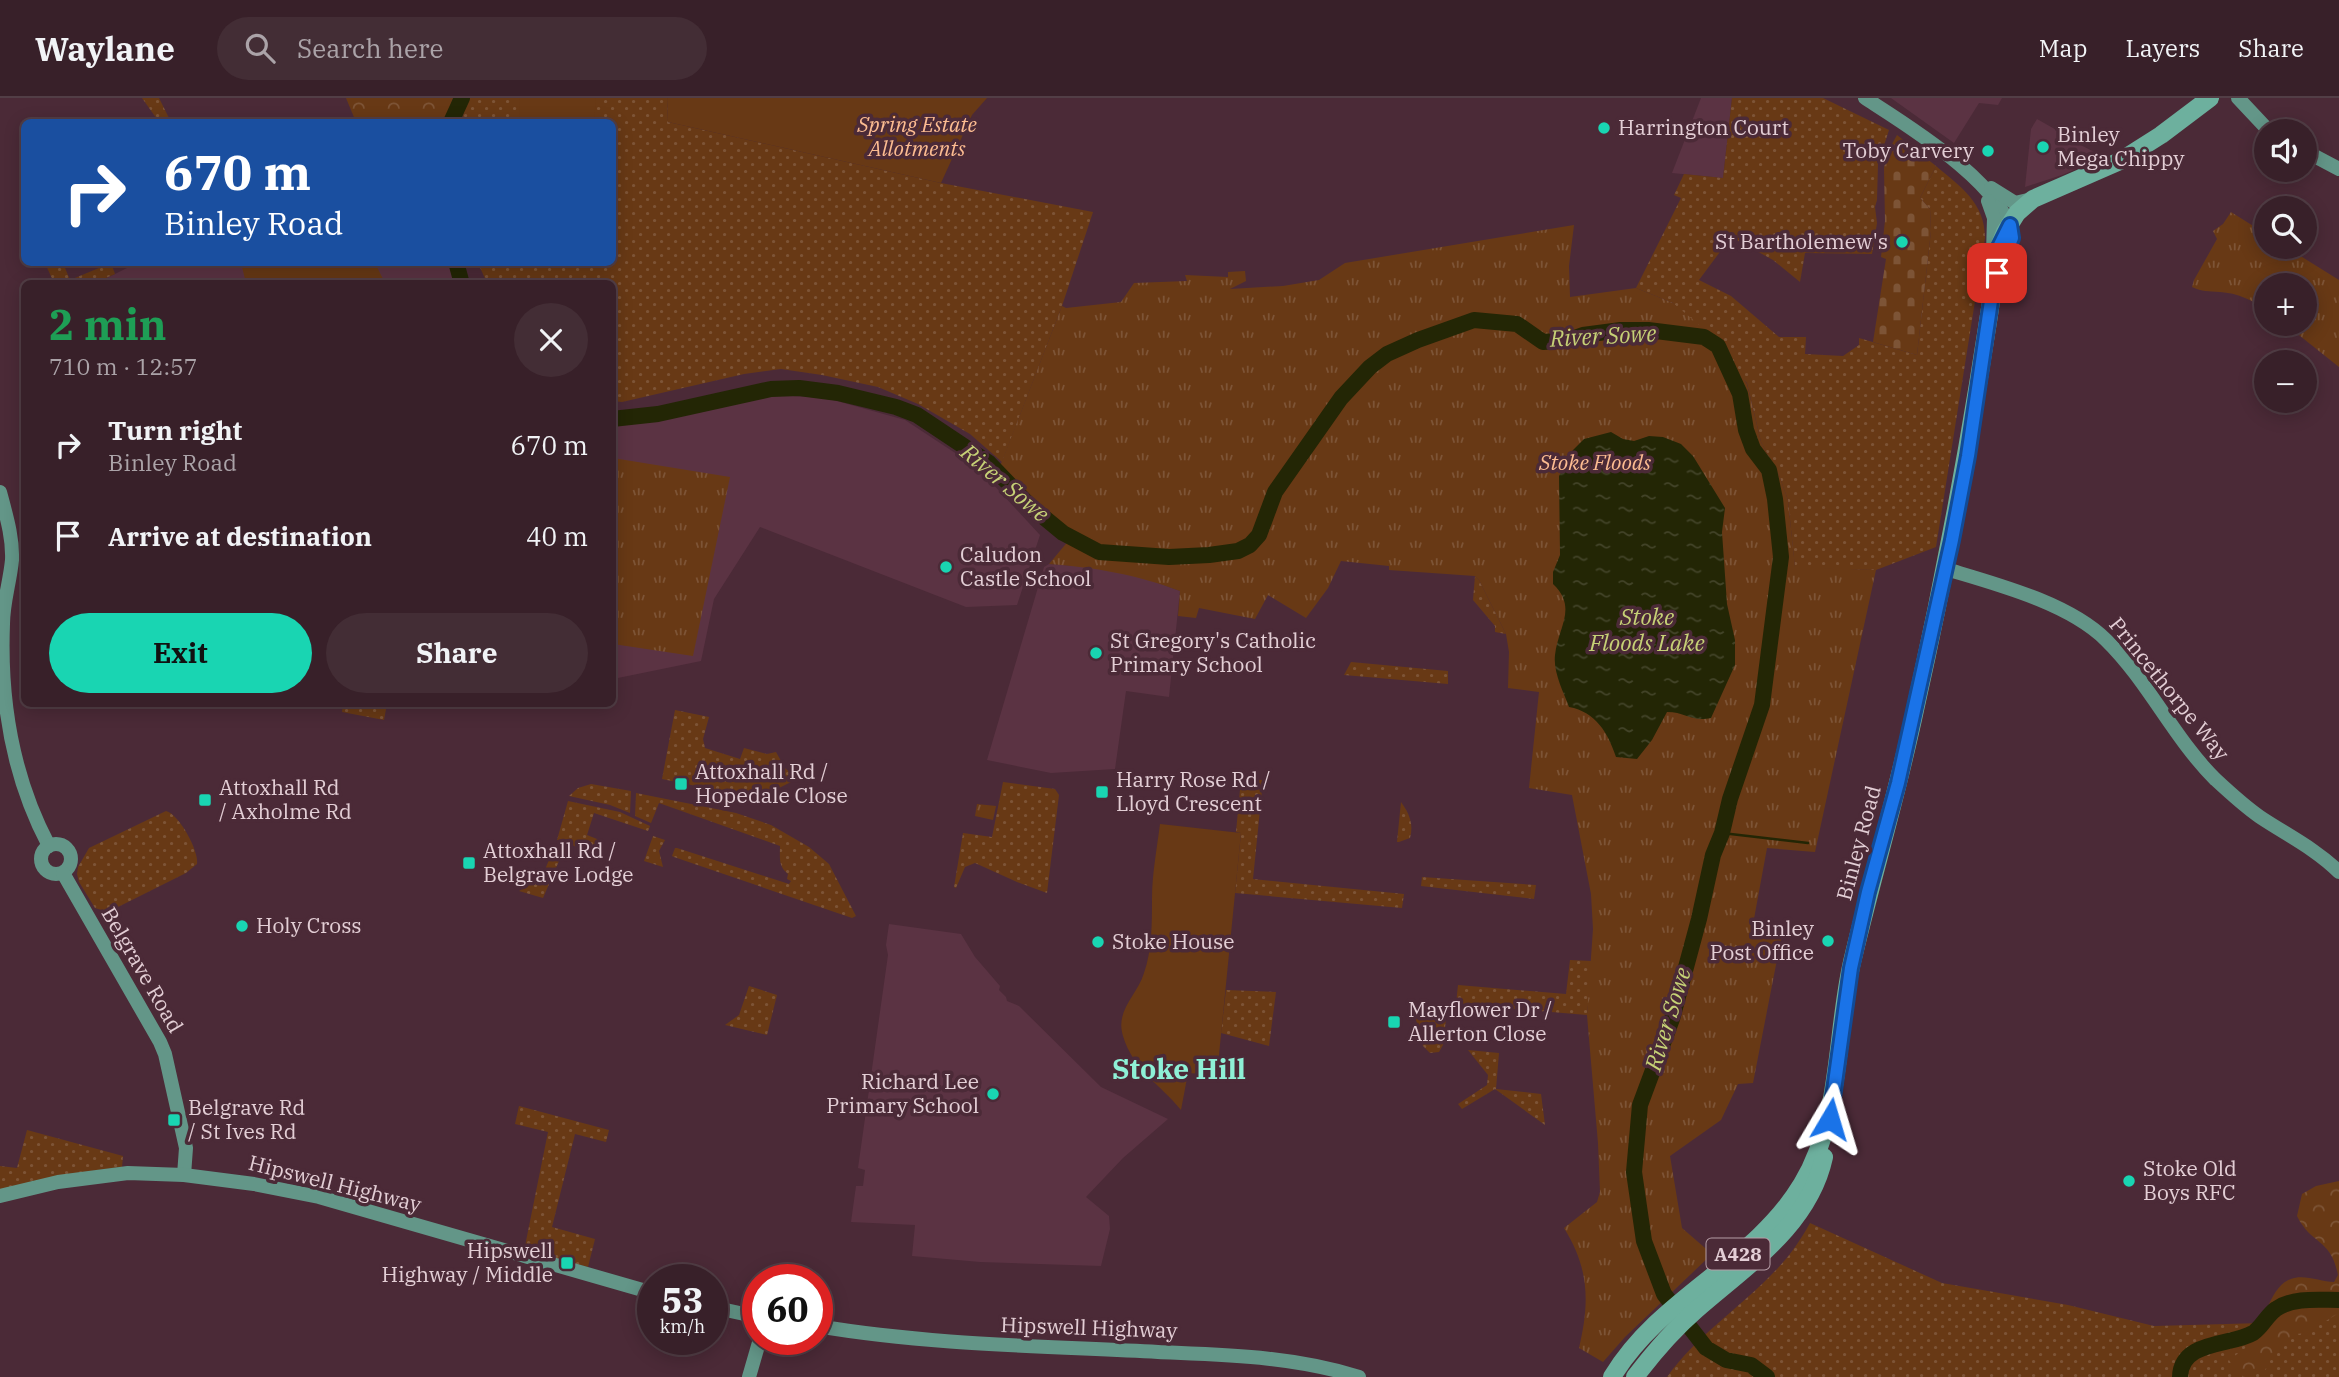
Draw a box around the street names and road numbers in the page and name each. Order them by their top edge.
street label: Princethorpe Way [2103,611,2237,766]
street label: Binley Road [1829,782,1887,903]
street label: Belgrave Road [96,902,190,1038]
street label: Hipswell Highway [246,1148,425,1218]
road number: A428 [1706,1238,1770,1270]
street label: Hipswell Highway [1000,1310,1179,1344]

